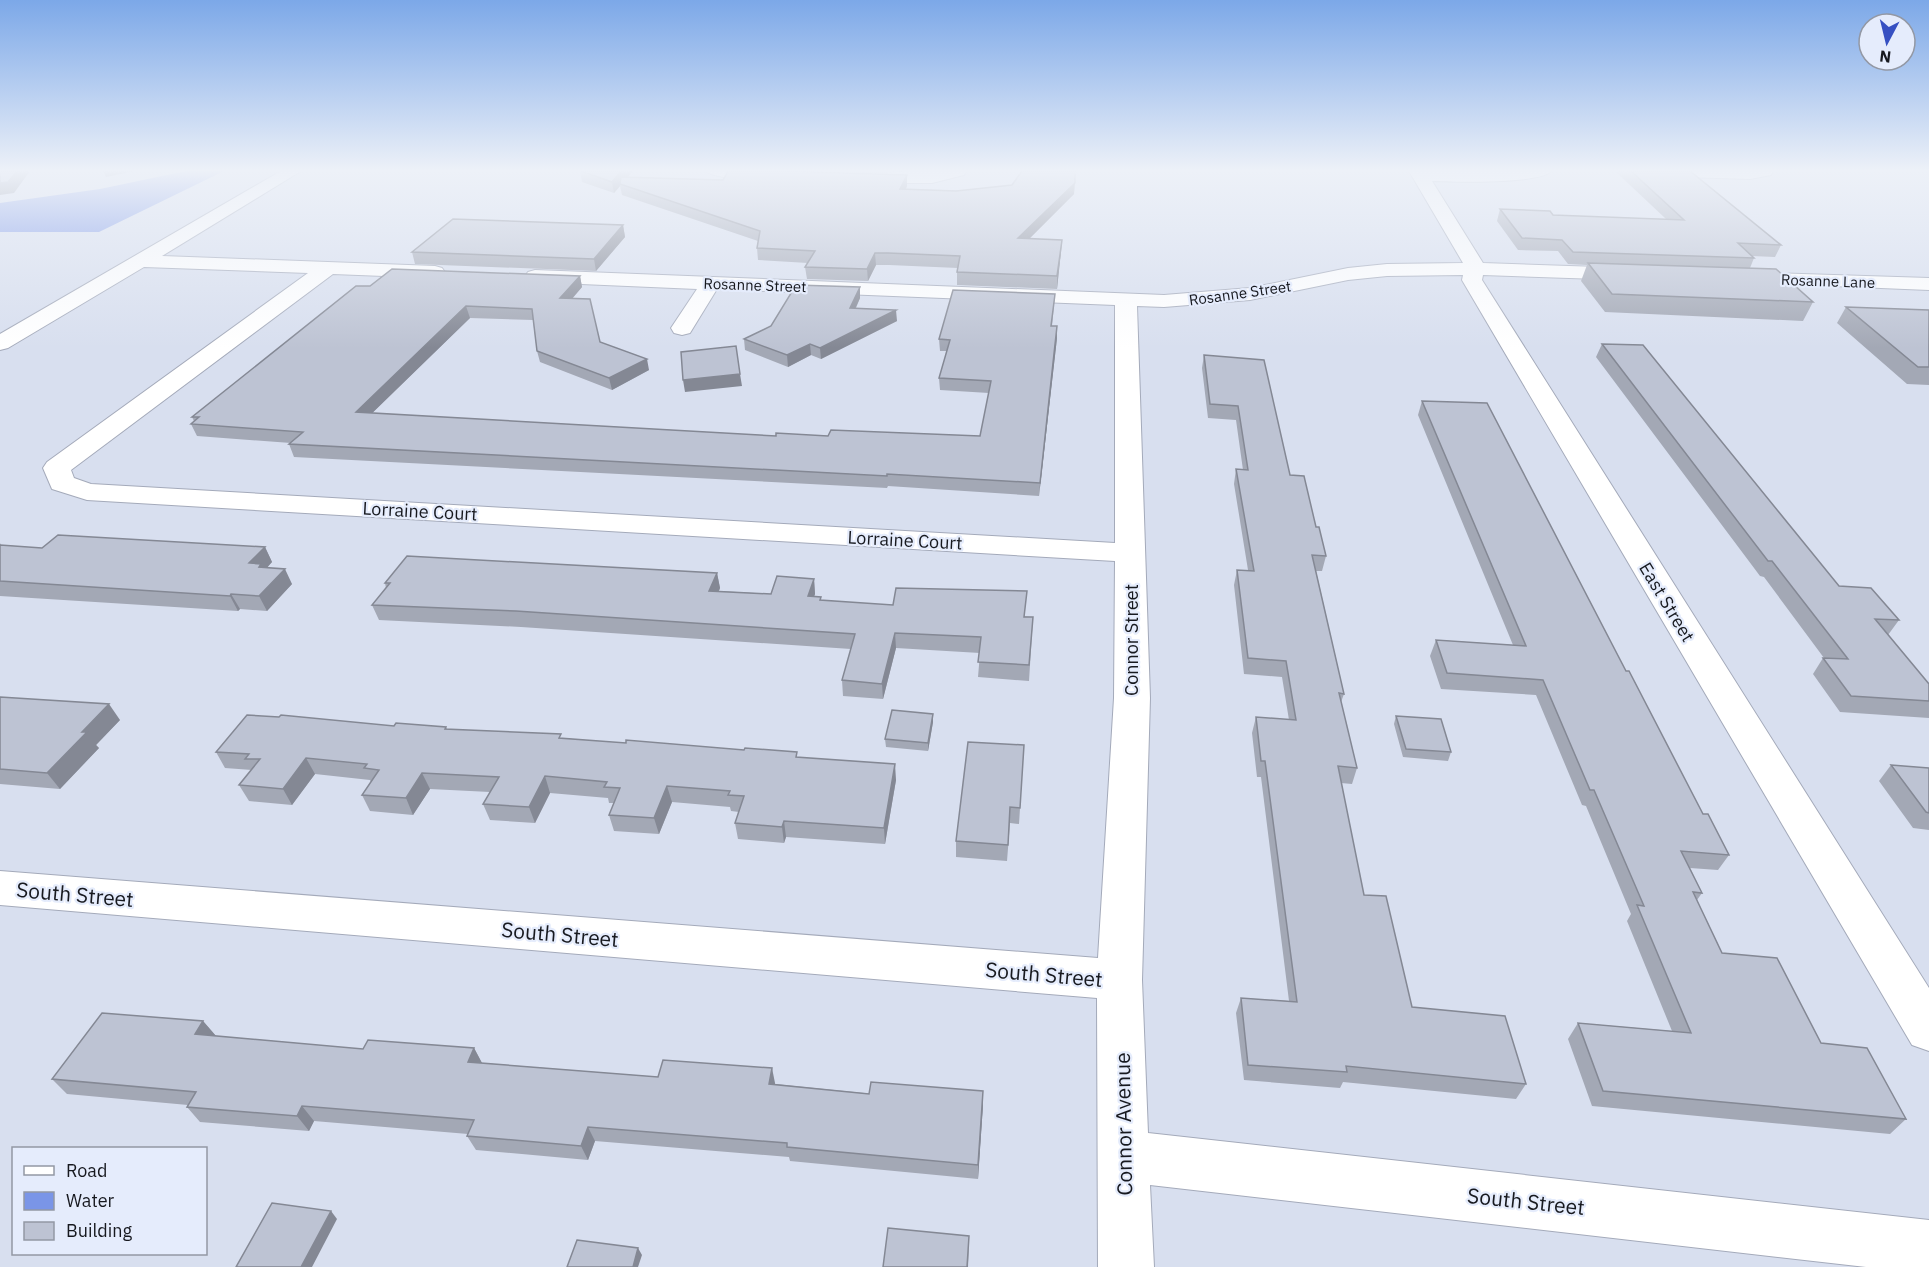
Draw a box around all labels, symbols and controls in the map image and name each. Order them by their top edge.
north arrow [1857,12,1917,72]
text: N [1878,46,1892,68]
street label: Rosanne Lane [1781,270,1875,292]
street label: Rosanne Street [703,274,807,296]
street label: Rosanne Street [1188,276,1292,310]
street label: Lorraine Court [362,497,478,525]
street label: Lorraine Court [847,526,963,554]
street label: East Street [1634,558,1700,646]
street label: Connor Street [1120,584,1143,696]
street label: South Street [15,875,135,913]
street label: South Street [500,915,620,953]
street label: South Street [984,955,1104,993]
street label: Connor Avenue [1108,1052,1138,1196]
legend [12,1147,207,1255]
text: Road [66,1159,107,1182]
street label: South Street [1466,1181,1586,1221]
text: Water [66,1189,115,1212]
text: Building [66,1219,133,1242]

